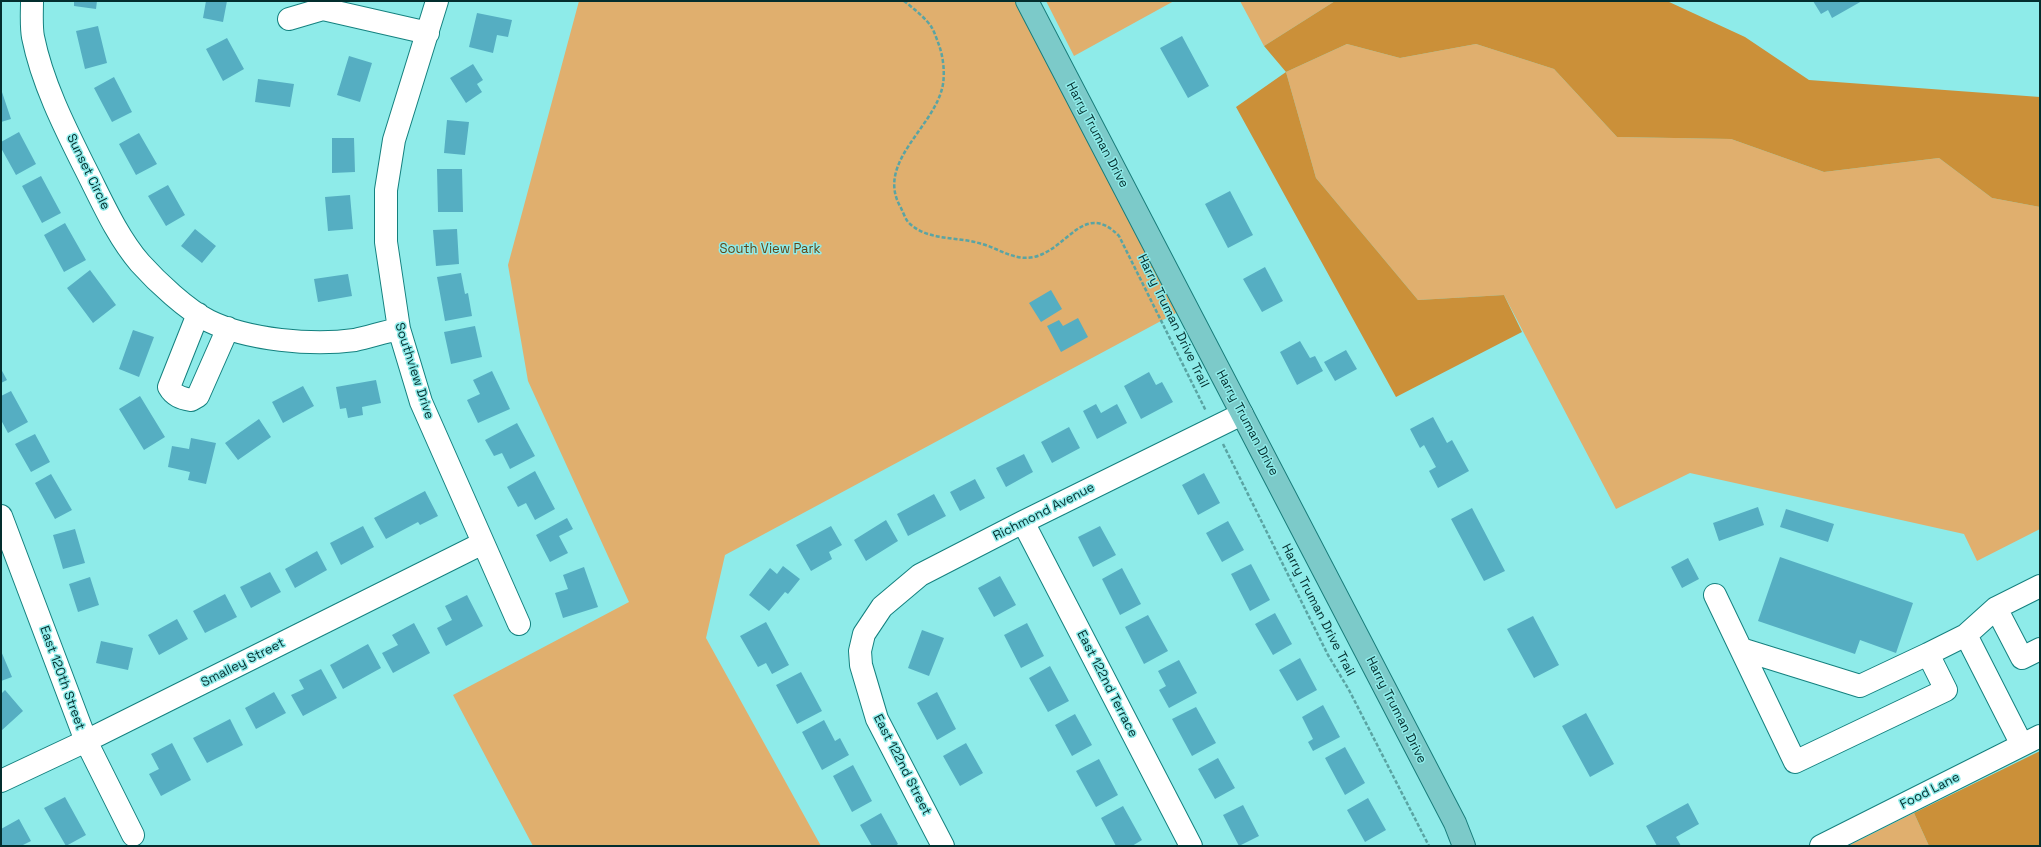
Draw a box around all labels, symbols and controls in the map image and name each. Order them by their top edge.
street label: Harry Truman Drive [1062,79,1132,191]
street label: Sunset Circle [63,132,113,212]
park label: South View Park [720,241,820,257]
street label: Harry Truman Drive Trail [1134,252,1212,390]
street label: Southview Drive [391,321,437,421]
street label: Harry Truman Drive [1212,367,1282,479]
street label: Richmond Avenue [991,480,1097,544]
street label: Harry Truman Drive Trail [1278,541,1358,679]
street label: East 120th Street [36,624,88,732]
street label: East 122nd Terrace [1073,628,1141,740]
street label: Smalley Street [199,635,287,691]
street label: Harry Truman Drive [1362,654,1430,766]
street label: East 122nd Street [870,712,934,818]
street label: Food Lane [1898,769,1962,813]

